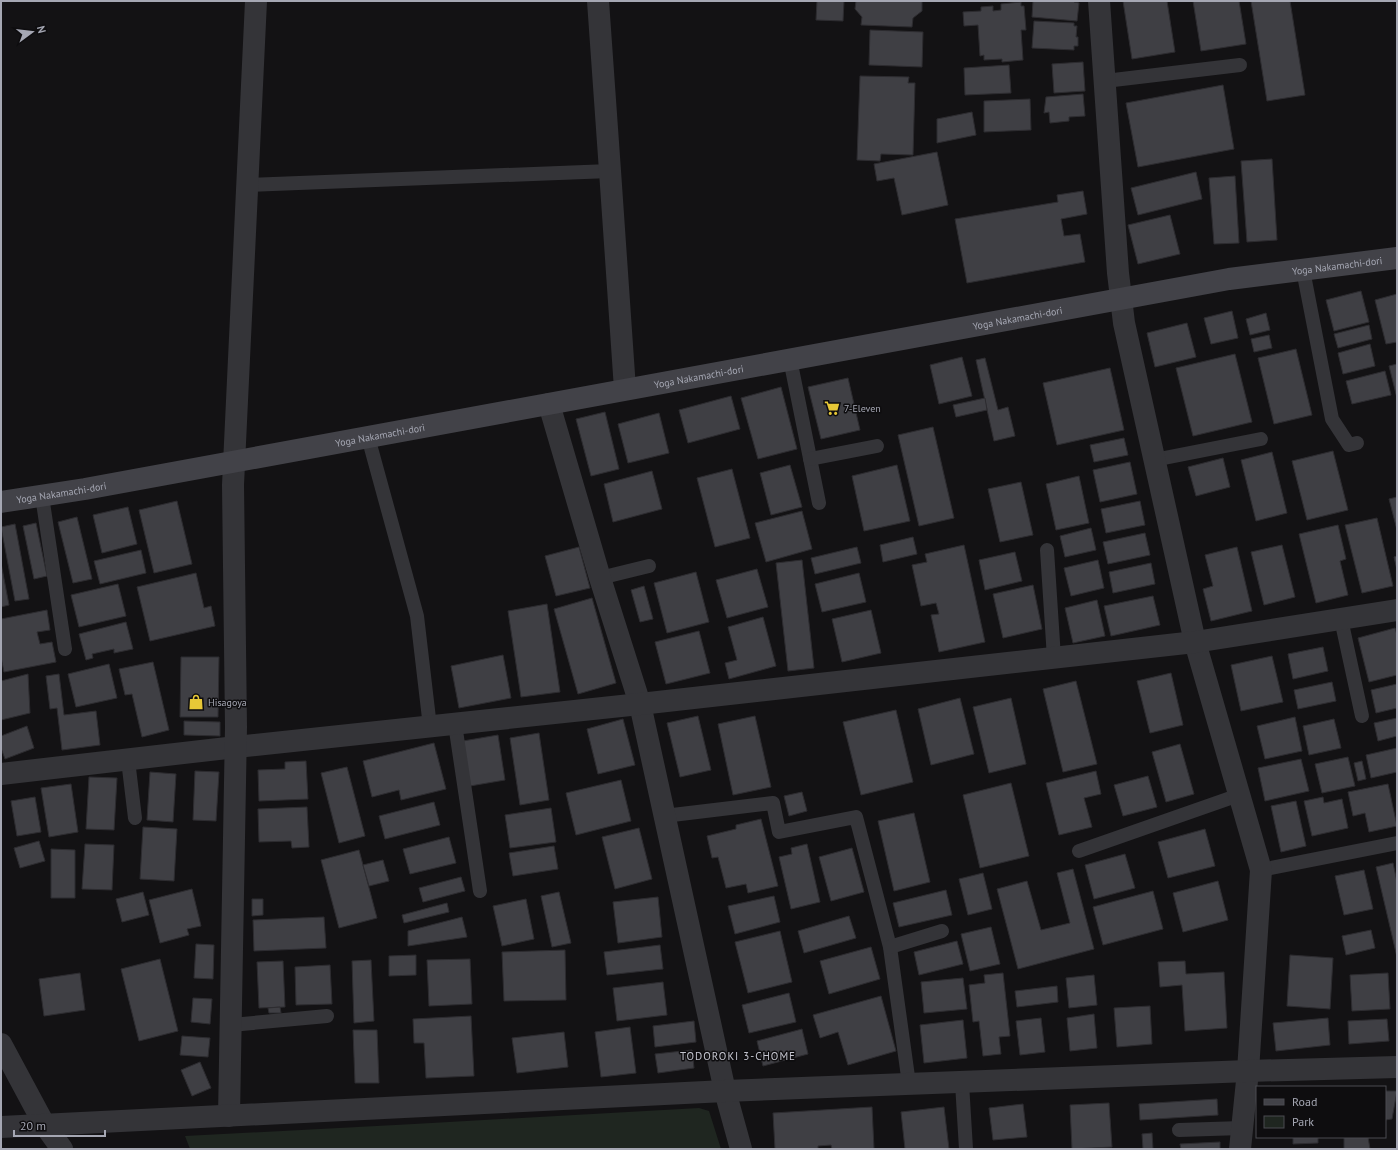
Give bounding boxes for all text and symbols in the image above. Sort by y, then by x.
north arrow [12,12,52,52]
text: N [34,24,49,35]
street label: Yoga Nakamachi-dori [1291,253,1383,278]
street label: Yoga Nakamachi-dori [972,303,1063,332]
street label: Yoga Nakamachi-dori [653,362,745,391]
supermarket icon: 7-Eleven [823,399,841,417]
place label: 7-Eleven [844,402,881,415]
street label: Yoga Nakamachi-dori [334,420,426,449]
street label: Yoga Nakamachi-dori [15,479,107,506]
shop icon: Hisagoya [187,693,205,711]
place label: Hisagoya [208,696,247,709]
district label: TODOROKI 3-CHOME [680,1049,796,1063]
legend [1256,1086,1386,1138]
text: Road [1292,1094,1317,1109]
scale bar [14,1112,105,1138]
text: Park [1292,1114,1314,1129]
text: 20 m [20,1118,46,1133]

